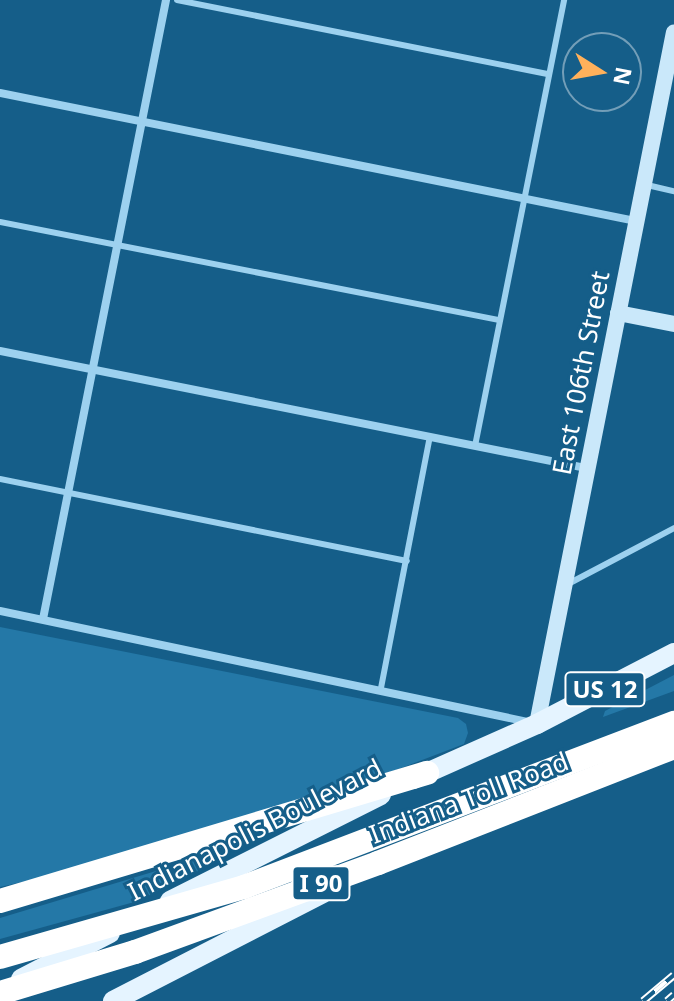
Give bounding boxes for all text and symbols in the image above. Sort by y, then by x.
north arrow [562,32,642,112]
text: N [607,65,640,88]
street label: East 106th Street [546,268,616,478]
road number: US 12 [563,669,647,709]
street label: Indiana Toll Road [365,746,573,850]
street label: Indianapolis Boulevard [123,752,387,908]
road number: I 90 [291,863,351,903]

